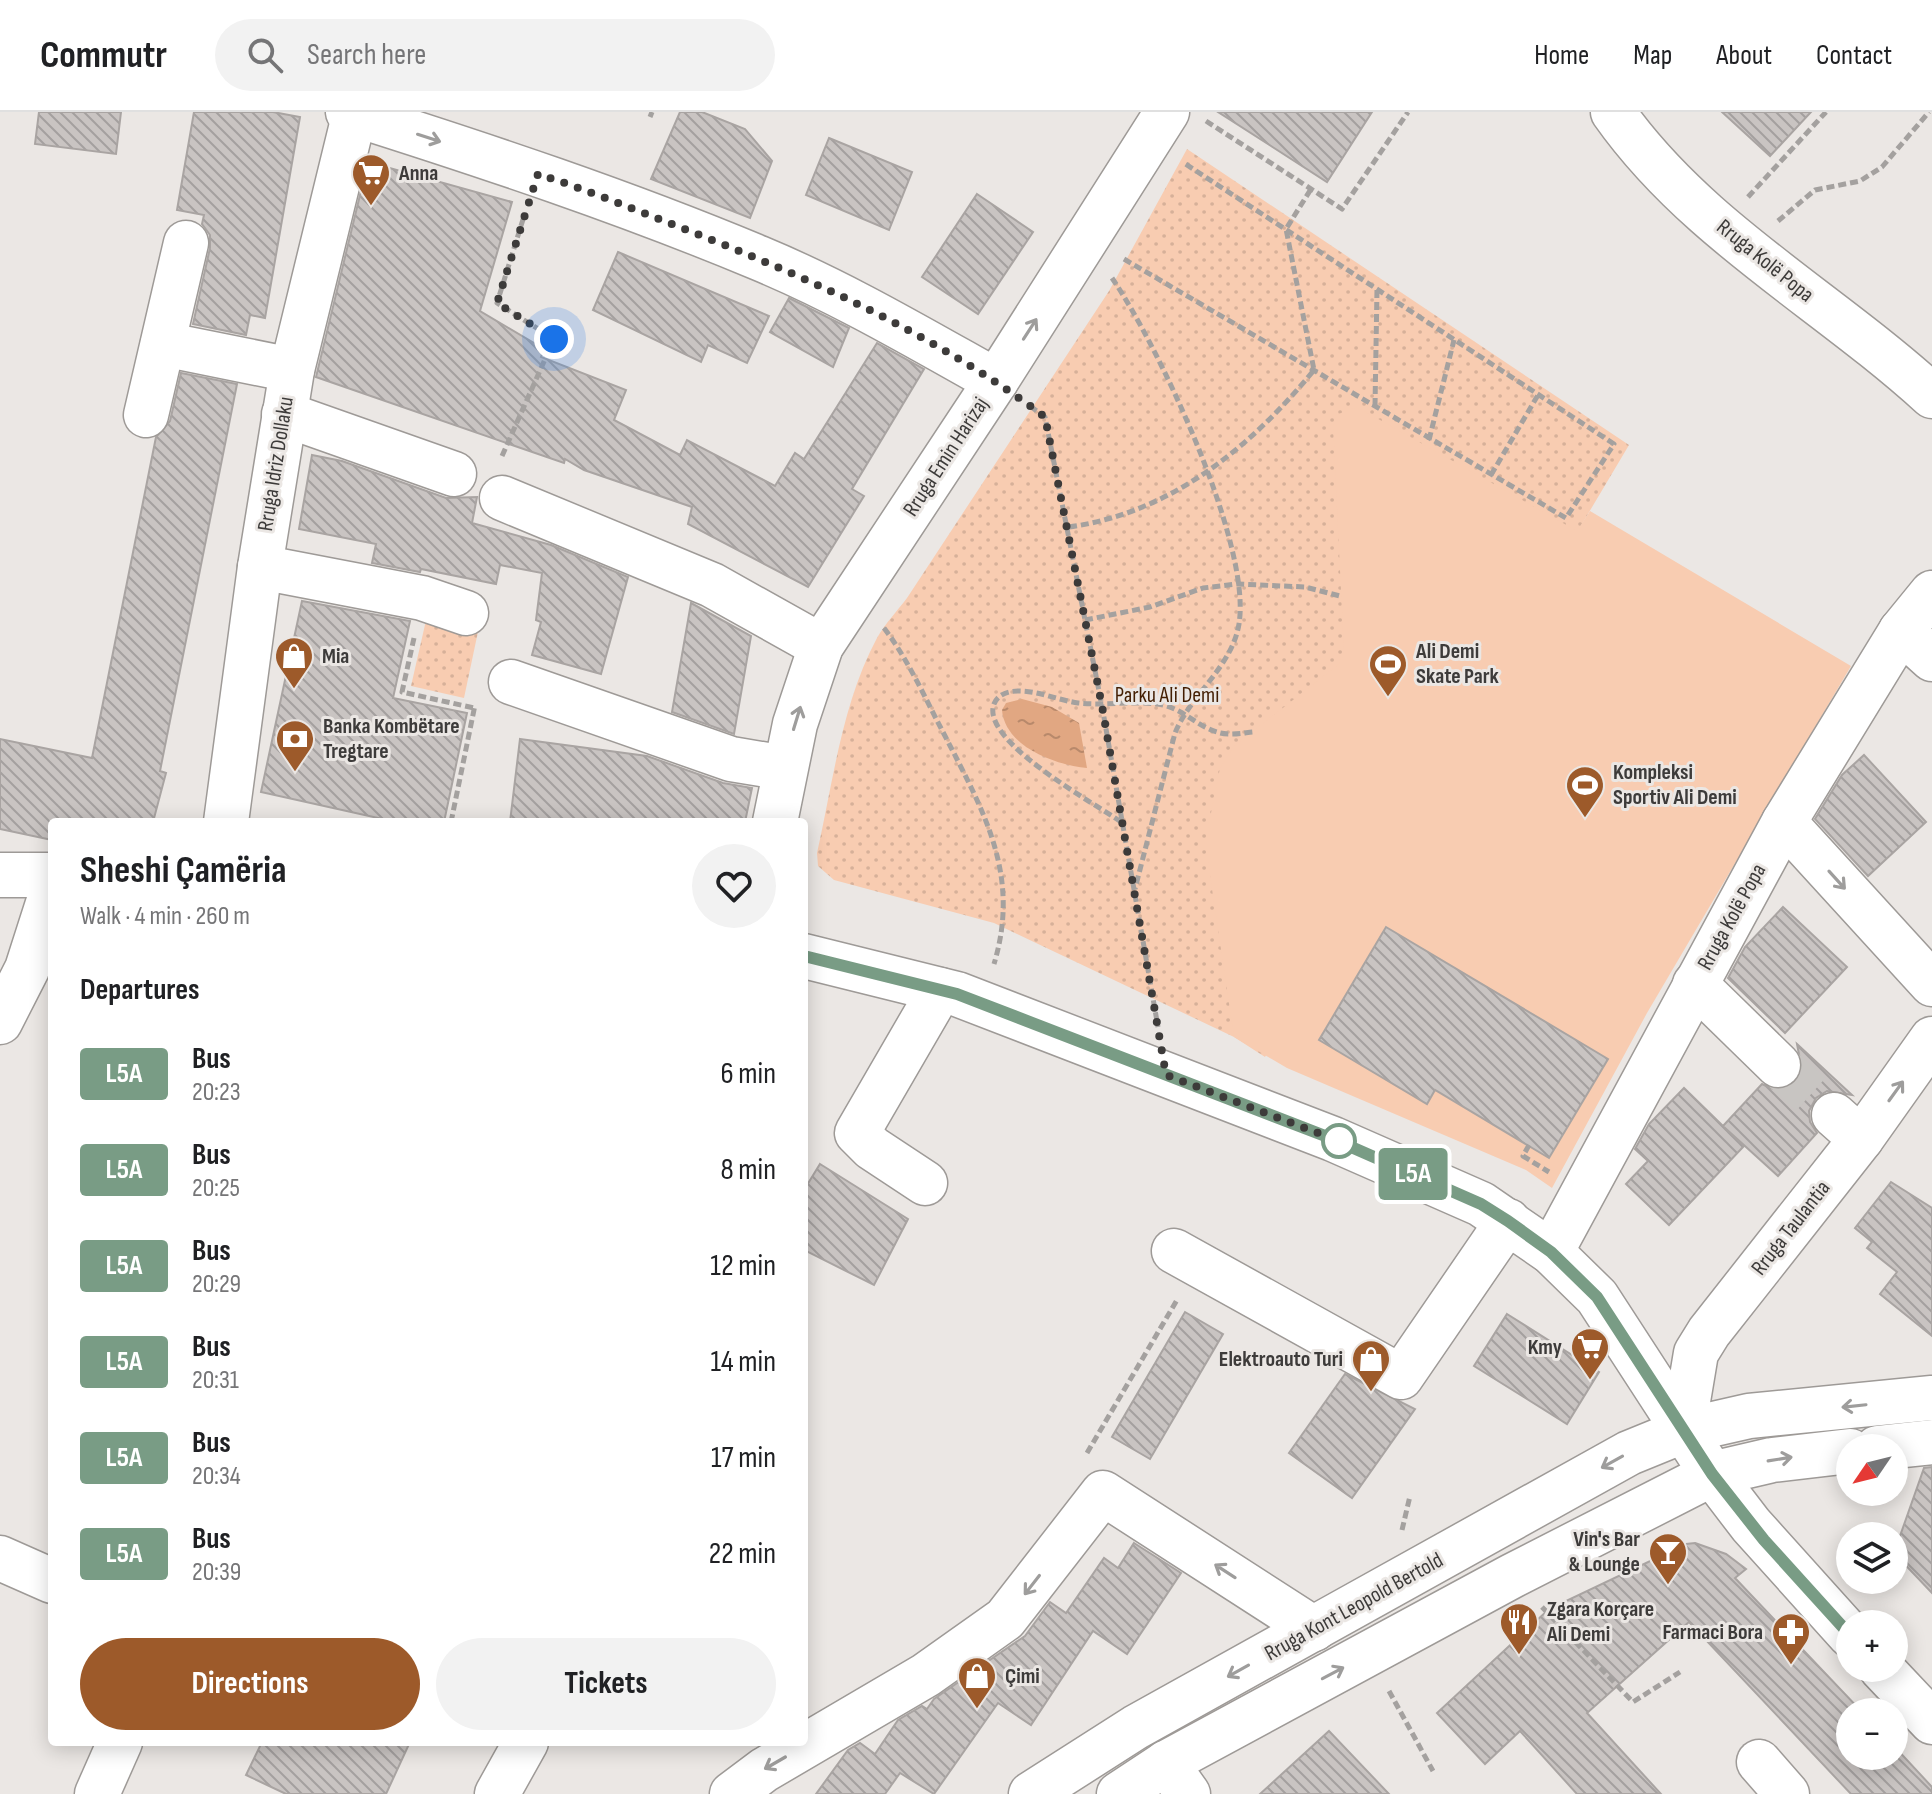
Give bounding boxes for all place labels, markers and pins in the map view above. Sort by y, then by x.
supermarket icon: Anna [350,152,392,207]
place label: Anna [398,160,438,187]
shop icon: Mia [273,635,315,690]
place label: Ali Demi Skate Park [1415,638,1500,690]
place label: Mia [322,643,349,670]
sports icon: Ali Demi Skate Park [1367,643,1409,698]
place label: Banka Kombëtare Tregtare [323,713,460,765]
bank icon: Banka Kombëtare Tregtare [274,718,316,773]
place label: Kompleksi Sportiv Ali Demi [1613,759,1737,811]
sports icon: Kompleksi Sportiv Ali Demi [1564,764,1606,819]
unlabelled marker [1322,1124,1356,1158]
supermarket icon: Kmy [1569,1326,1611,1381]
place label: Kmy [1528,1334,1562,1361]
shop icon: Elektroauto Turi [1350,1338,1392,1393]
place label: Elektroauto Turi [1219,1346,1343,1373]
place label: Vin's Bar & Lounge [1569,1526,1640,1578]
bar icon: Vin's Bar & Lounge [1647,1531,1689,1586]
place label: Zgara Korçare Ali Demi [1546,1596,1654,1648]
restaurant icon: Zgara Korçare Ali Demi [1498,1601,1540,1656]
pharmacy icon: Farmaci Bora [1770,1611,1812,1666]
place label: Farmaci Bora [1662,1619,1763,1646]
shop icon: Çimi [956,1655,998,1710]
place label: Çimi [1005,1663,1040,1690]

